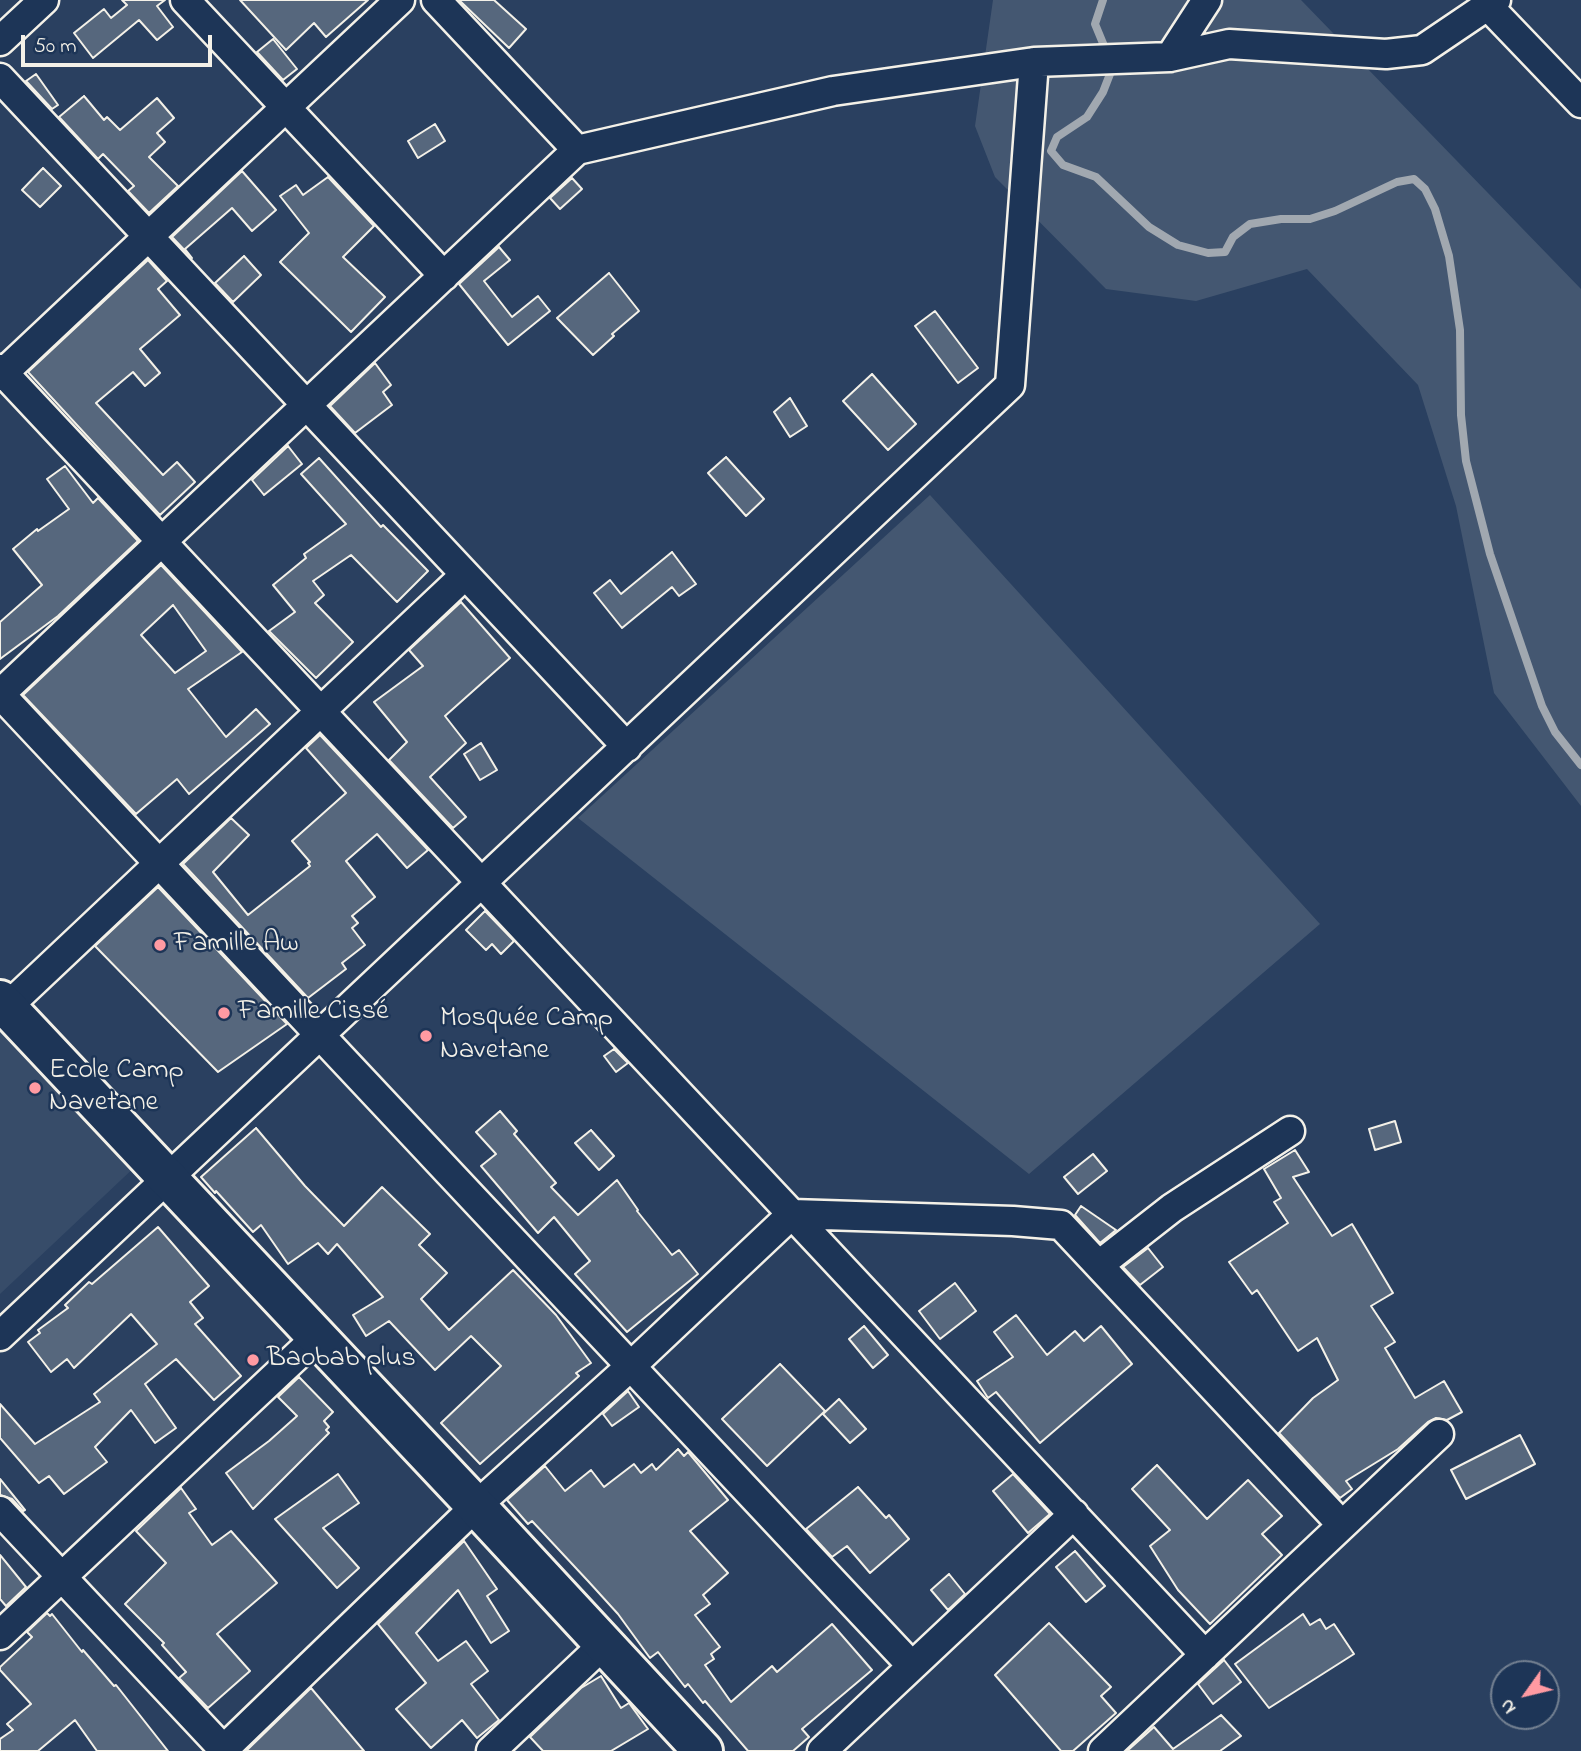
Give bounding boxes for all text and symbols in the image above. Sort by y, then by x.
scale bar [24,21,215,65]
text: 50 m [34,32,77,62]
place label: Famille Aw [174,928,299,962]
marker: Famille Aw [152,937,168,953]
place label: Famille Cissé [238,996,388,1030]
place label: Mosquée Camp Navetane [440,1003,613,1069]
marker: Famille Cissé [216,1005,232,1021]
marker: Mosquée Camp Navetane [418,1028,434,1044]
place label: Ecole Camp Navetane [49,1055,184,1121]
marker: Ecole Camp Navetane [27,1080,43,1096]
place label: Baobab plus [267,1343,416,1377]
marker: Baobab plus [245,1352,261,1368]
north arrow [1490,1660,1560,1730]
text: N [1494,1693,1524,1719]

